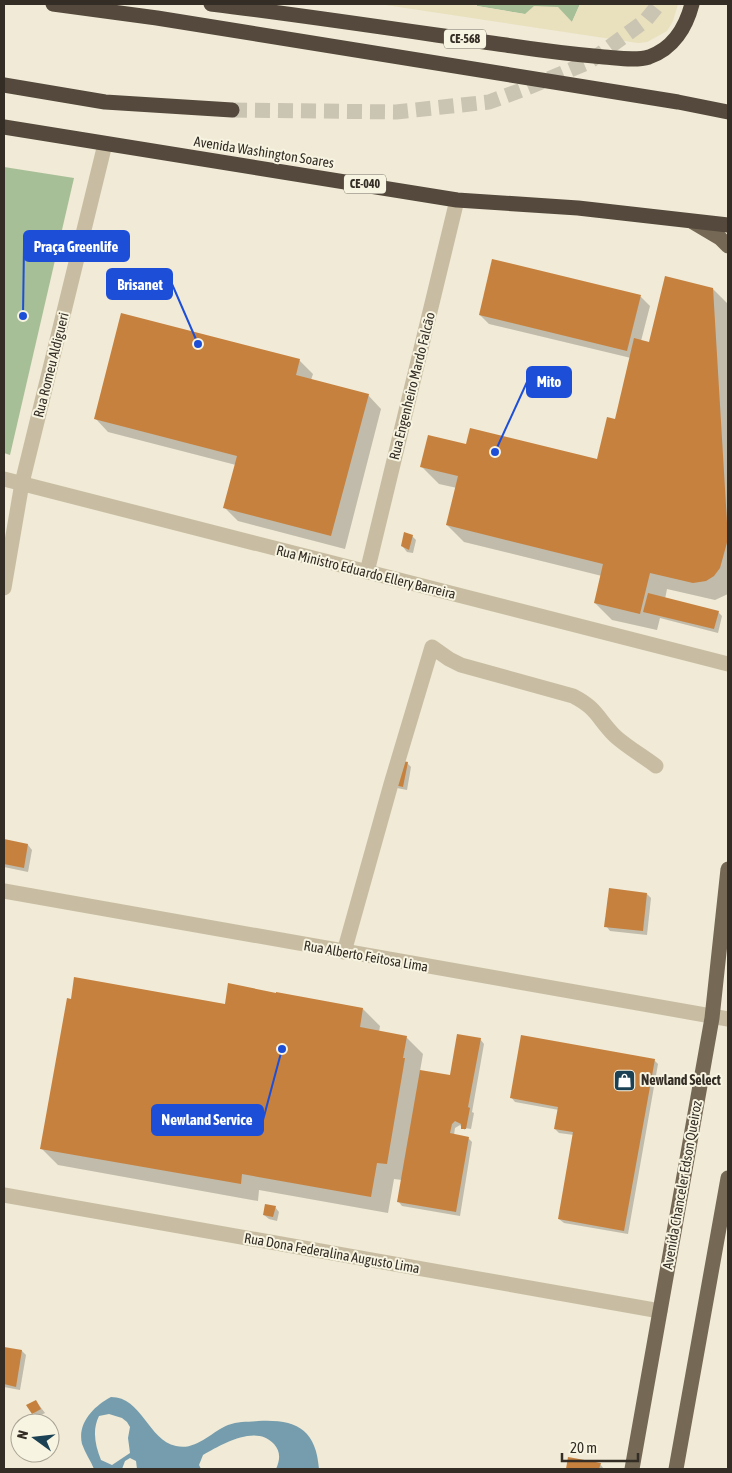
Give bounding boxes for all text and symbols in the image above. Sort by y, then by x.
road number: CE-568 [444,30,486,48]
street label: Avenida Washington Soares [193,133,335,171]
road number: CE-040 [344,174,386,193]
callout: Praça Greenlife [24,231,129,261]
text: Praça Greenlife [34,238,118,255]
callout: Brisanet [107,269,172,299]
text: Brisanet [117,276,164,293]
street label: Rua Engenheiro Mardo Falcão [386,310,438,462]
street label: Rua Romeu Aldigueri [30,311,72,419]
callout: Mito [527,367,571,397]
text: Mito [537,373,561,390]
street label: Rua Ministro Eduardo Ellery Barreira [275,542,457,602]
street label: Rua Alberto Feitosa Lima [302,937,430,975]
shop icon: Newland Select [613,1068,637,1092]
place label: Newland Select [641,1072,721,1088]
street label: Avenida Chanceler Edson Queiroz [659,1100,705,1270]
callout: Newland Service [152,1105,263,1135]
text: Newland Service [161,1111,253,1128]
street label: Rua Dona Federalina Augusto Lima [243,1230,421,1276]
north arrow [10,1413,60,1463]
text: N [14,1429,31,1441]
scale bar [562,1430,638,1462]
text: 20 m [570,1439,597,1456]

